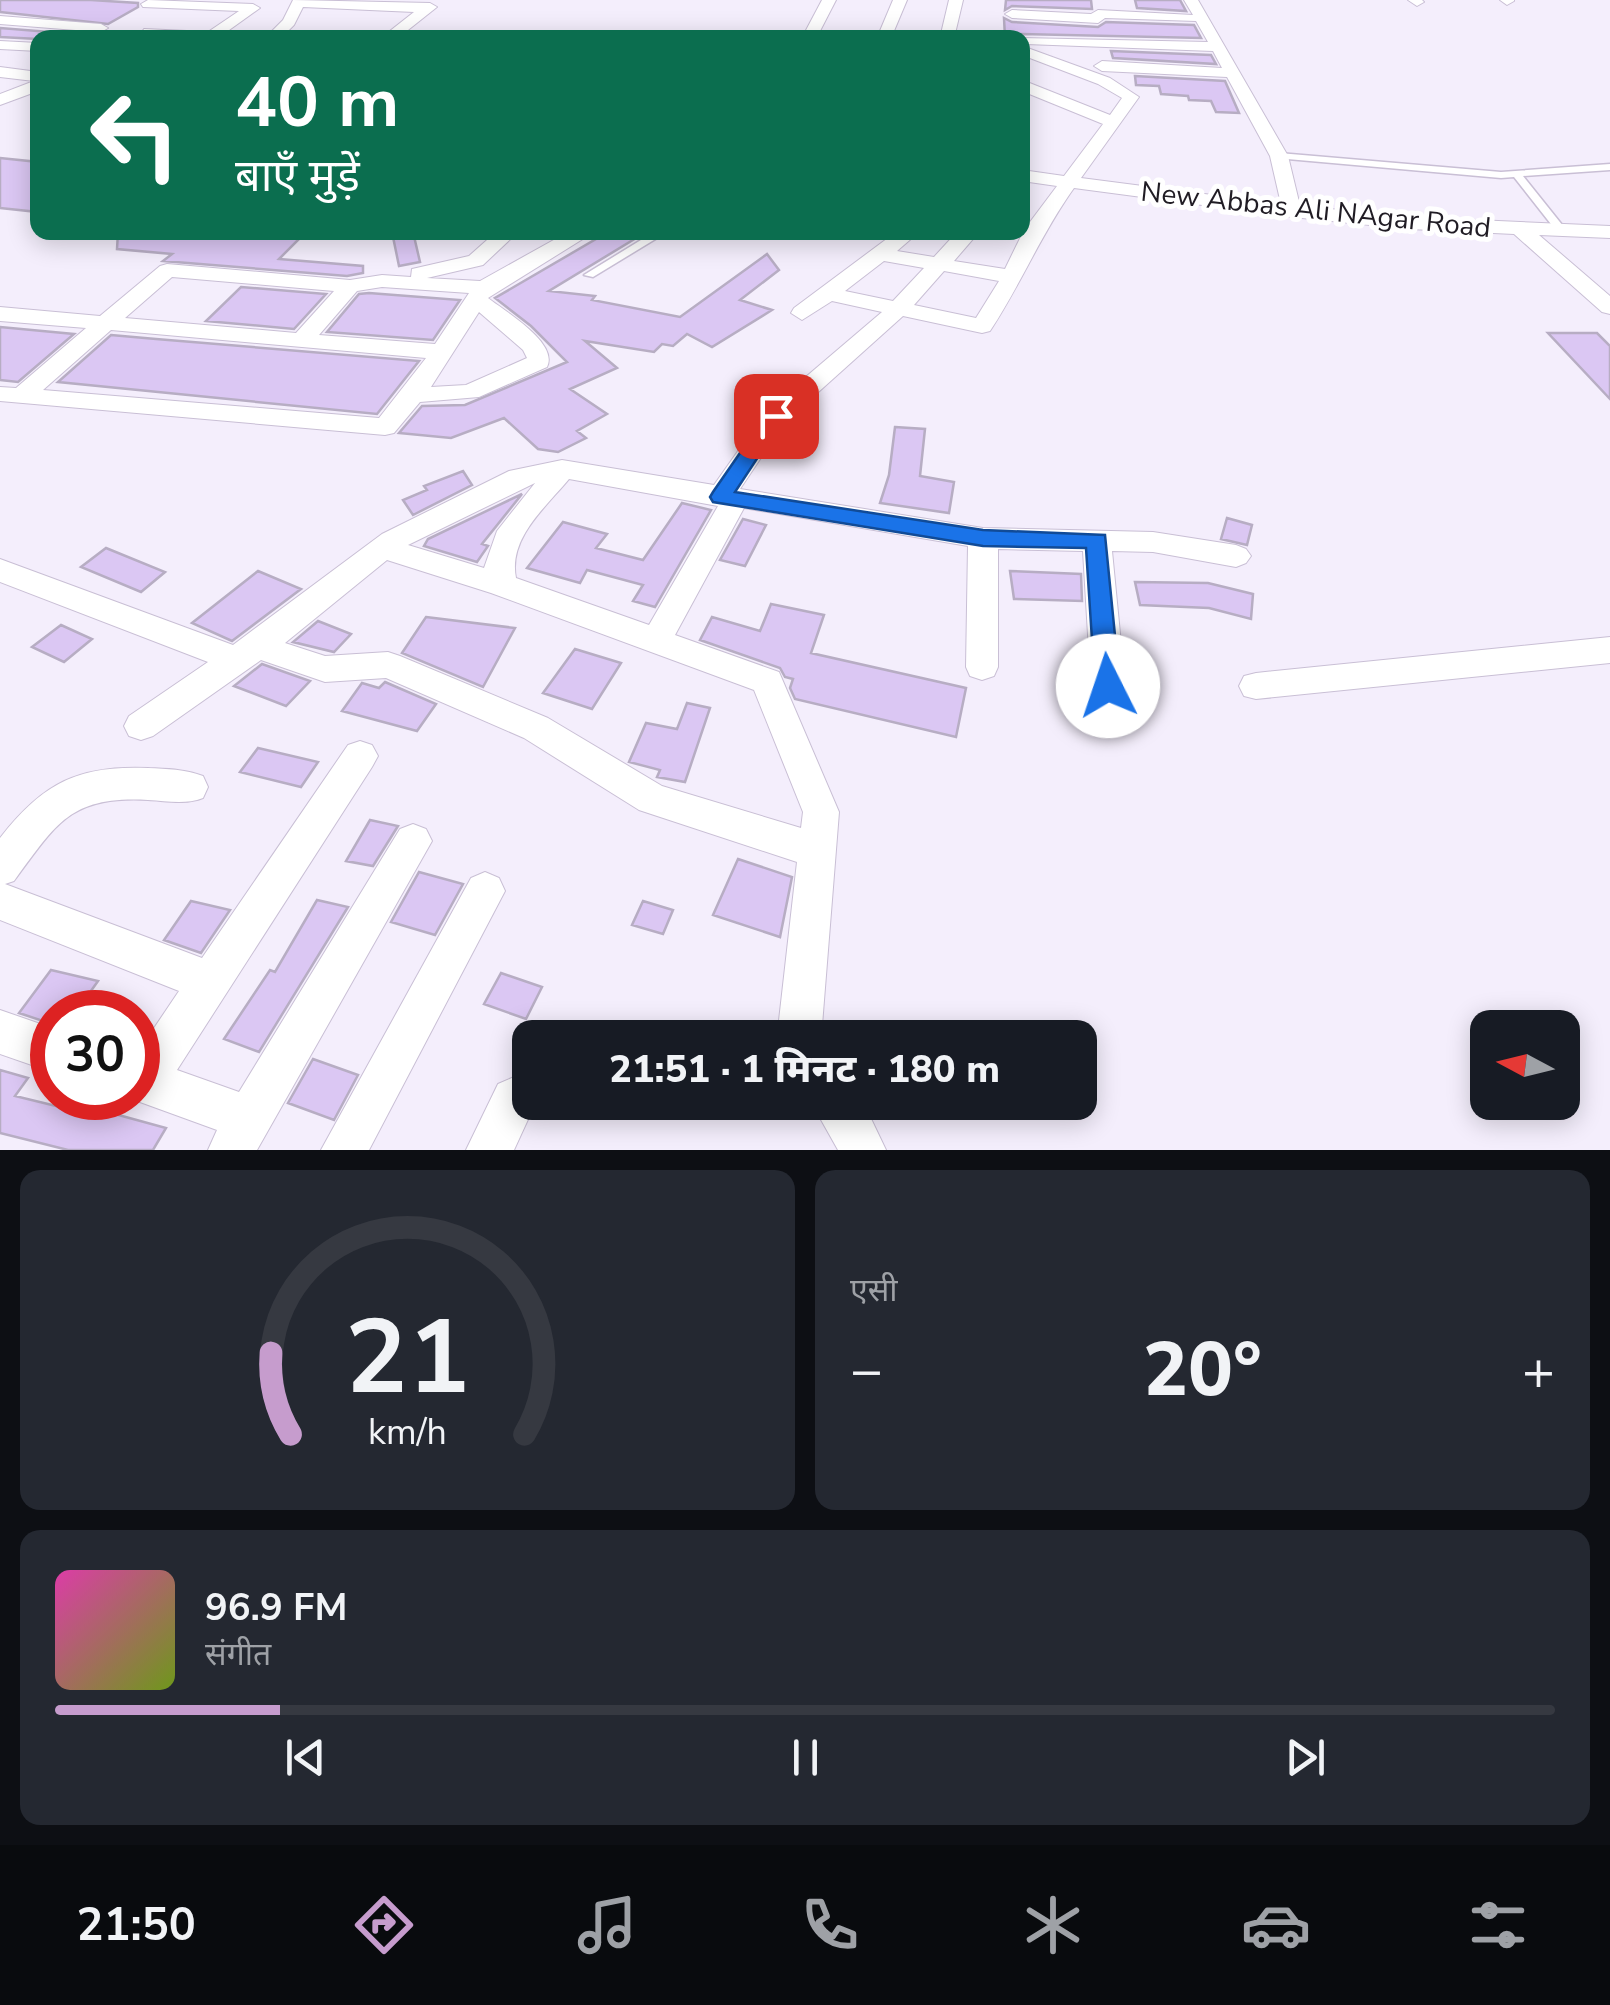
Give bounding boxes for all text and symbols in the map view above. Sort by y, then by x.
text: 40 m [235,55,399,151]
icon: left [70,70,200,200]
text: बाएँ मुड़ें [235,146,360,207]
street label: New Abbas Ali NAgar Road [1139,173,1493,247]
pin [734,374,819,459]
icon: arrive [749,389,804,444]
position arrow [1056,634,1160,738]
speed limit sign: 30 [30,990,160,1120]
north arrow [1470,1010,1580,1120]
map controls [1470,1010,1580,1120]
text: 21:51 · 1 मिनट · 180 m [609,1044,1000,1095]
text: एसी [850,1269,898,1312]
text: 21 [345,1287,470,1429]
text: 20° [1143,1319,1262,1421]
text: − [850,1333,883,1408]
text: + [1522,1333,1555,1408]
text: km/h [368,1408,447,1457]
text: 96.9 FM [205,1582,347,1633]
text: संगीत [205,1633,271,1676]
icon: previous [278,1730,333,1785]
icon: pause [778,1730,833,1785]
icon: next [1278,1730,1333,1785]
icon: directions [349,1890,419,1960]
icon: music [572,1890,642,1960]
icon: phone [795,1890,865,1960]
icon: climate [1018,1890,1088,1960]
icon: car [1241,1890,1311,1960]
icon: filters [1463,1890,1533,1960]
text: 21:50 [76,1895,196,1956]

